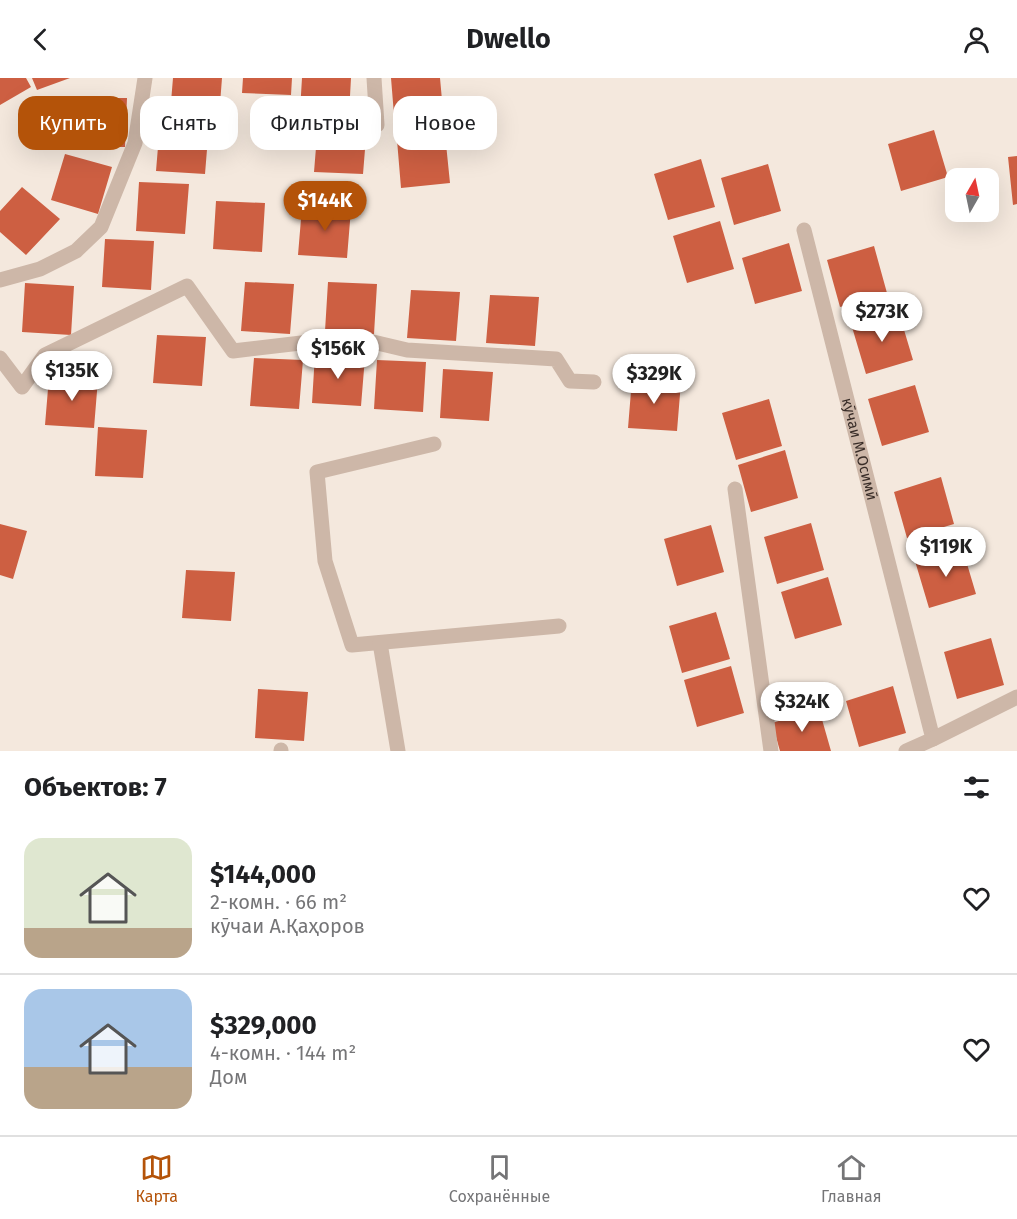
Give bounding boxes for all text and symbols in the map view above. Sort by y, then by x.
icon: back [24,23,57,56]
text: Dwello [466,23,551,55]
icon: person [960,23,993,56]
chip: Купить [18,96,128,150]
chip: Снять [140,96,238,150]
chip: Фильтры [250,96,381,150]
chip: Новое [393,96,497,150]
north arrow [945,168,999,222]
map controls [945,168,999,222]
pin: $144K [283,181,367,232]
text: $144K [298,188,352,212]
pin: $273K [840,292,924,343]
text: $273K [855,299,909,323]
pin: $156K [296,329,380,380]
text: $156K [311,336,365,360]
pin: $135K [30,351,114,402]
pin: $329K [612,354,696,405]
text: $135K [45,358,99,382]
text: $329K [626,361,682,385]
street label: кӯчаи М.Осимӣ [838,396,881,502]
pin: $119K [904,527,988,578]
text: $119K [920,534,972,558]
pin: $324K [760,682,844,733]
text: $324K [775,689,829,713]
icon: filters [960,771,993,804]
text: Объектов: 7 [24,772,167,803]
text: $144,000 [210,859,316,890]
icon: home [72,862,144,934]
icon: heart [960,882,993,915]
text: 2-комн. · 66 m² [210,890,347,914]
text: кӯчаи А.Қаҳоров [210,914,365,938]
text: $329,000 [210,1010,317,1041]
icon: home [72,1013,144,1085]
icon: heart [960,1033,993,1066]
text: 4-комн. · 144 m² [210,1041,356,1065]
text: Дом [210,1065,247,1089]
tab: Карта [135,1151,178,1206]
tab: Сохранённые [449,1151,550,1206]
tab: Главная [821,1151,882,1206]

